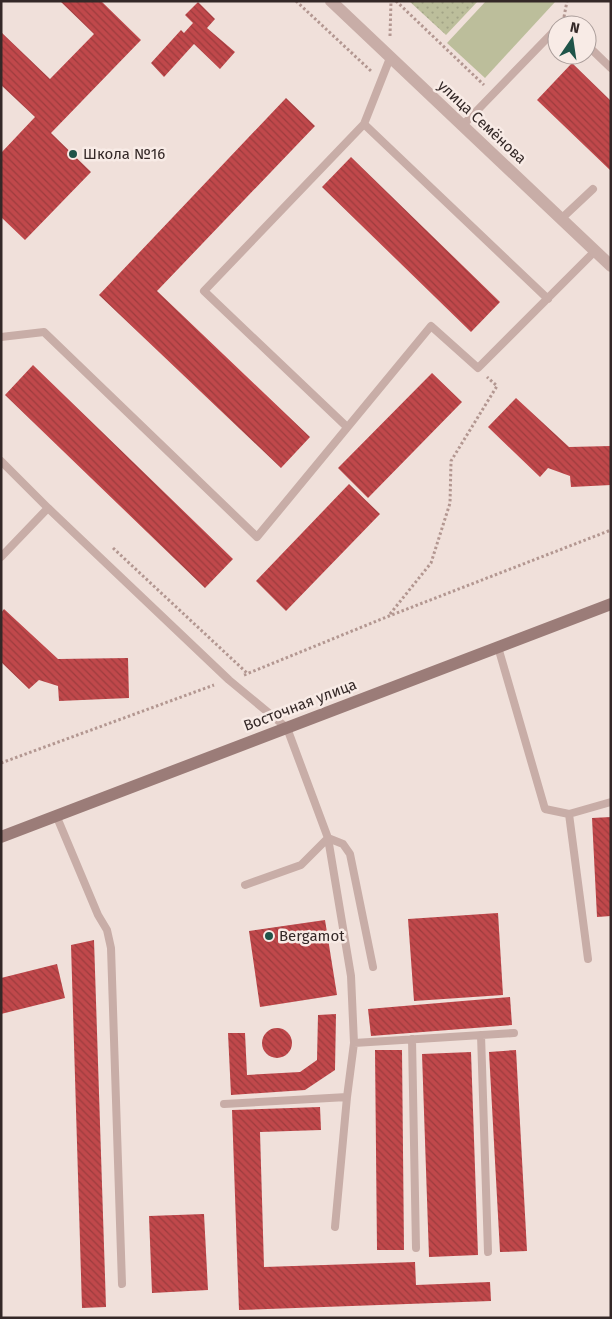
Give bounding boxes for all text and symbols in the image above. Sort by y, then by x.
north arrow [547,15,597,65]
text: N [568,18,581,37]
street label: улица Семёнова [434,76,530,168]
place label: Школа №16 [83,145,165,163]
marker: Школа №16 [67,148,79,160]
street label: Восточная улица [241,675,359,735]
place label: Bergamot [279,927,345,945]
marker: Bergamot [263,930,275,942]

